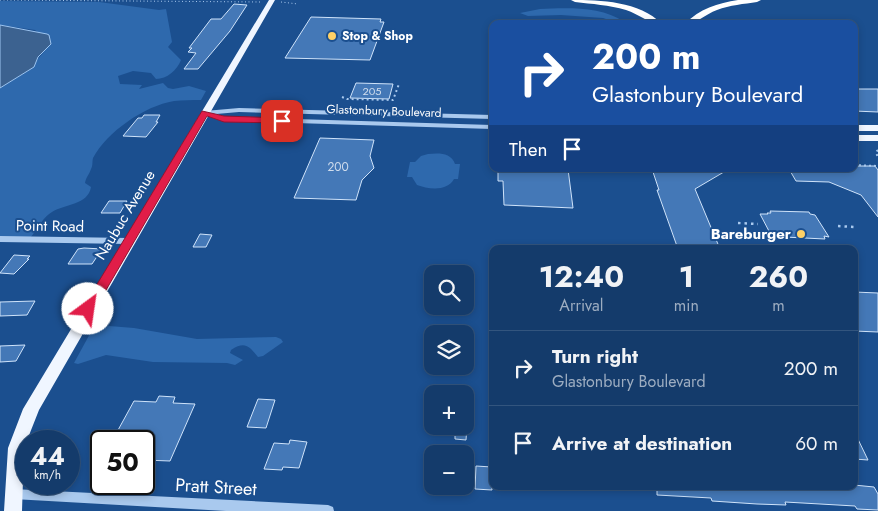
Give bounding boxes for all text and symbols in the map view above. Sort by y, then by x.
place label: Stop & Shop [342,27,413,45]
marker: Stop & Shop [326,30,338,42]
text: 200 m [592,32,701,82]
icon: right [509,40,574,105]
text: Glastonbury Boulevard [592,78,803,110]
house number: 205 [362,83,382,99]
pin [261,100,303,142]
street label: Glastonbury Boulevard [326,100,442,122]
icon: arrive [268,107,296,135]
icon: arrive [558,135,586,163]
text: Then [509,136,548,163]
house number: 200 [327,158,349,176]
street label: Naubuc Avenue [89,166,161,264]
street label: Point Road [16,214,84,238]
place label: Bareburger [711,223,792,245]
marker: Bareburger [795,228,807,240]
text: 12:40 [539,255,624,298]
text: 1 [679,255,694,298]
text: 260 [749,255,808,298]
map controls [424,265,474,495]
button: search [424,265,474,315]
position arrow [61,282,113,334]
text: Arrival [559,294,603,317]
text: min [674,294,699,317]
text: m [772,294,785,317]
button: layers [424,325,474,375]
text: Turn right [552,343,638,370]
icon: right [509,354,537,382]
text: 200 m [784,355,838,382]
text: Glastonbury Boulevard [552,370,706,393]
button: + [424,385,474,435]
icon: arrive [509,429,537,457]
speed limit sign: 50 [90,430,155,495]
text: Arrive at destination [552,430,732,457]
text: 60 m [795,430,838,457]
text: 44 [30,438,65,474]
button: − [424,445,474,495]
text: km/h [34,466,61,484]
street label: Pratt Street [175,472,258,502]

